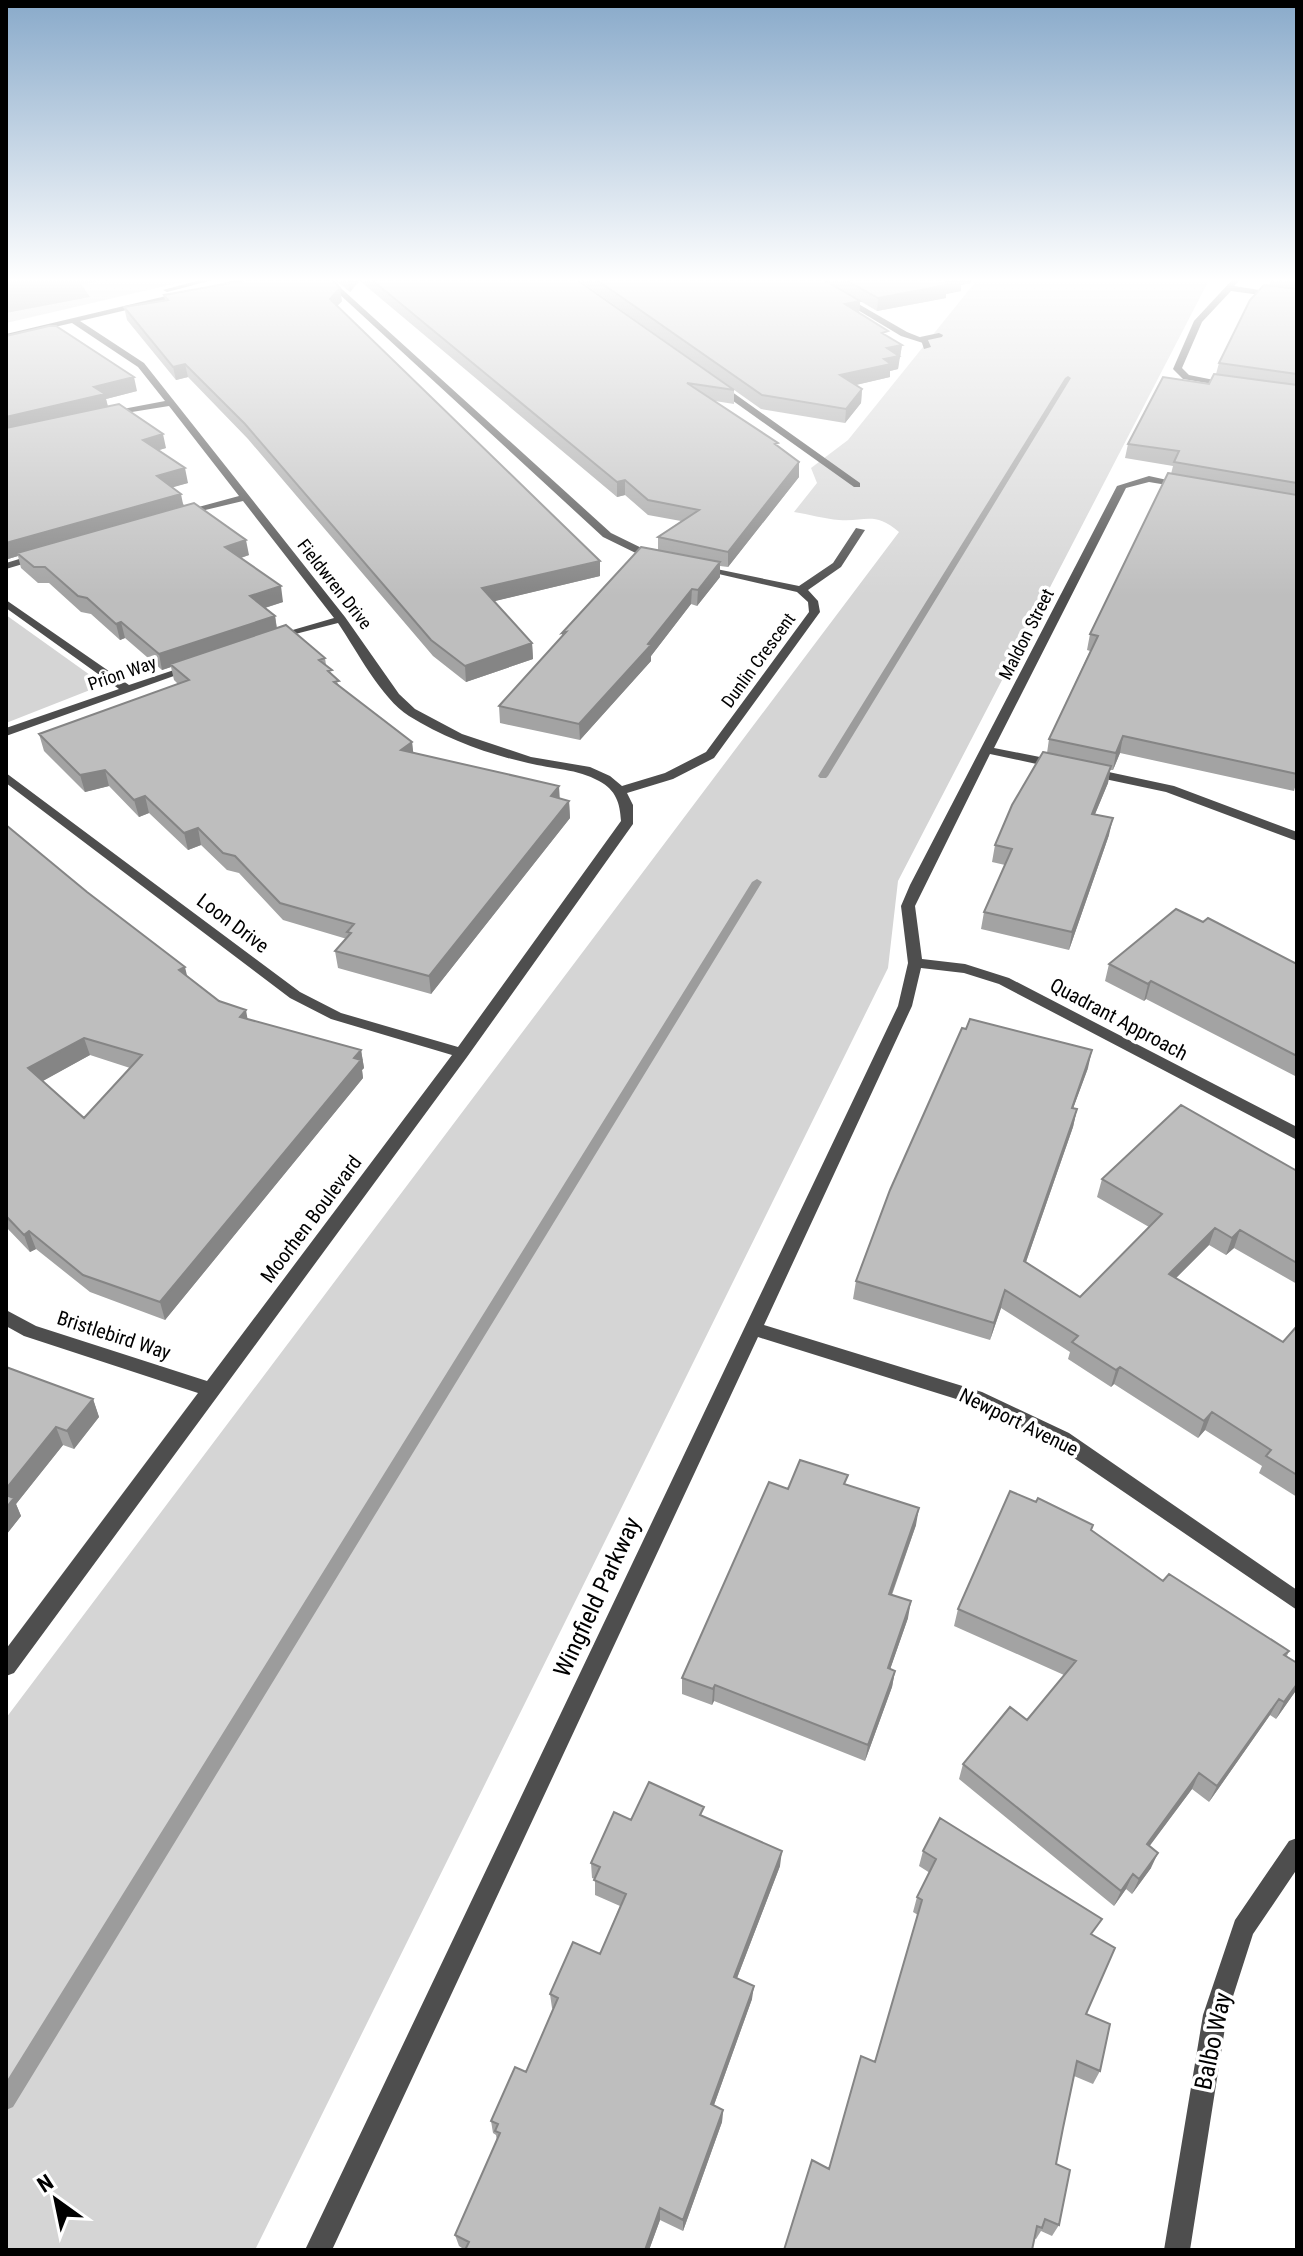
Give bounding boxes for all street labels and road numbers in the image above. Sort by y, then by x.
street label: Fieldwren Drive [293,535,377,633]
street label: Maldon Street [994,585,1058,683]
street label: Dunlin Crescent [717,609,799,711]
street label: Prion Way [85,651,159,694]
street label: Loon Drive [192,888,274,958]
street label: Quadrant Approach [1046,973,1192,1065]
street label: Moorhen Boulevard [255,1151,367,1287]
street label: Bristlebird Way [54,1305,174,1365]
street label: Newport Avenue [956,1383,1082,1461]
street label: Wingfield Parkway [548,1513,646,1681]
street label: Balbo Way [1189,1990,1237,2092]

